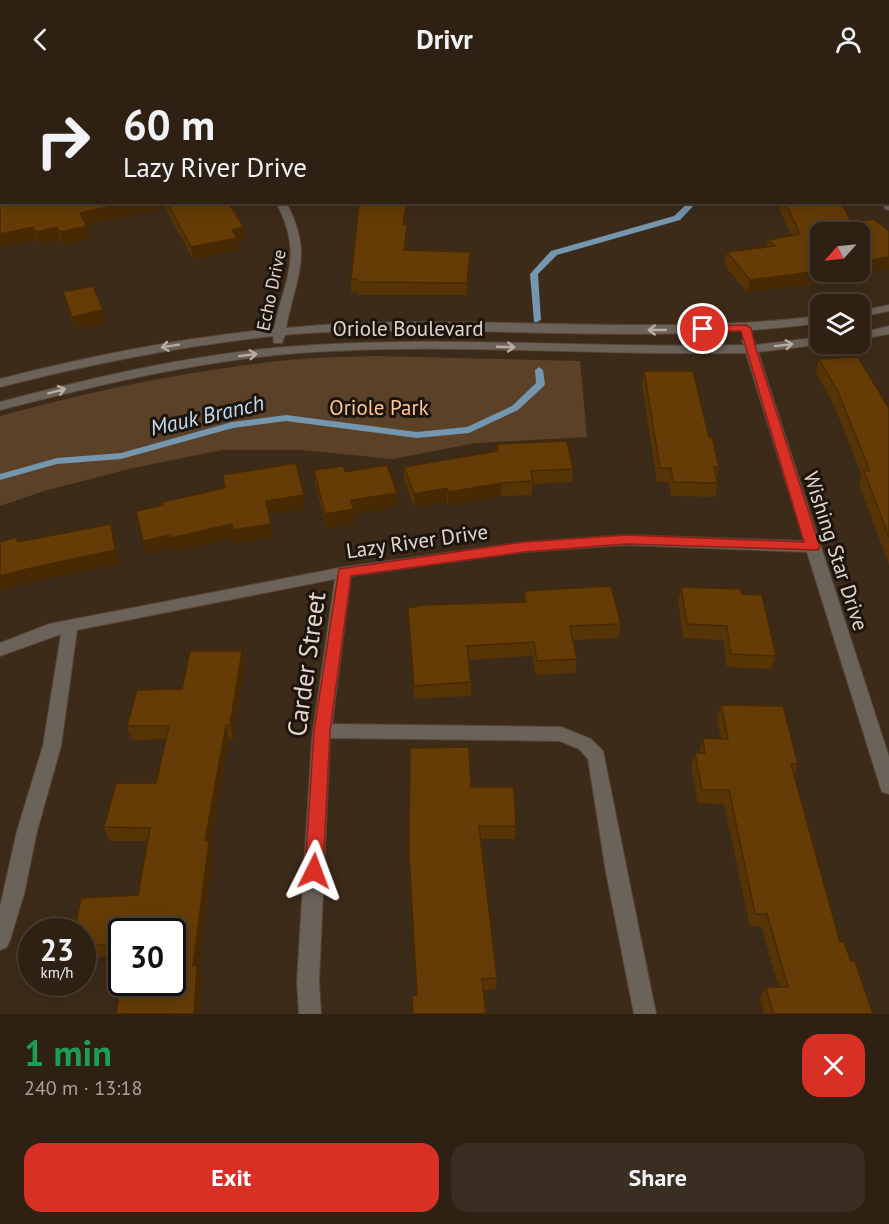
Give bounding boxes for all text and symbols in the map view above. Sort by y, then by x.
text: Drivr [416,22,473,56]
icon: back [24,23,57,56]
icon: person [832,23,865,56]
text: 60 m [123,97,215,152]
icon: right [24,102,102,180]
text: Lazy River Drive [123,150,307,184]
north arrow [810,222,870,282]
map controls [810,222,870,354]
street label: Echo Drive [251,247,291,333]
button: layers [810,294,870,354]
pin [677,303,728,354]
icon: arrive [686,312,719,345]
street label: Oriole Boulevard [333,315,483,342]
one-way arrow [648,324,668,336]
one-way arrow [774,340,794,351]
one-way arrow [160,341,180,352]
one-way arrow [495,342,515,353]
one-way arrow [238,349,258,360]
one-way arrow [47,384,66,396]
water label: Mauk Branch [147,388,267,442]
park label: Oriole Park [329,394,429,421]
street label: Wishing Star Drive [798,468,874,634]
street label: Lazy River Drive [344,518,490,564]
street label: Carder Street [280,589,332,738]
position arrow [282,839,346,903]
speed limit sign: 30 [108,918,186,996]
text: 23 [40,930,74,969]
text: km/h [41,963,73,982]
text: 1 min [24,1029,112,1076]
button: close [802,1034,865,1097]
text: 240 m · 13:18 [24,1075,142,1101]
button: Exit [24,1143,439,1212]
button: Share [451,1143,865,1212]

